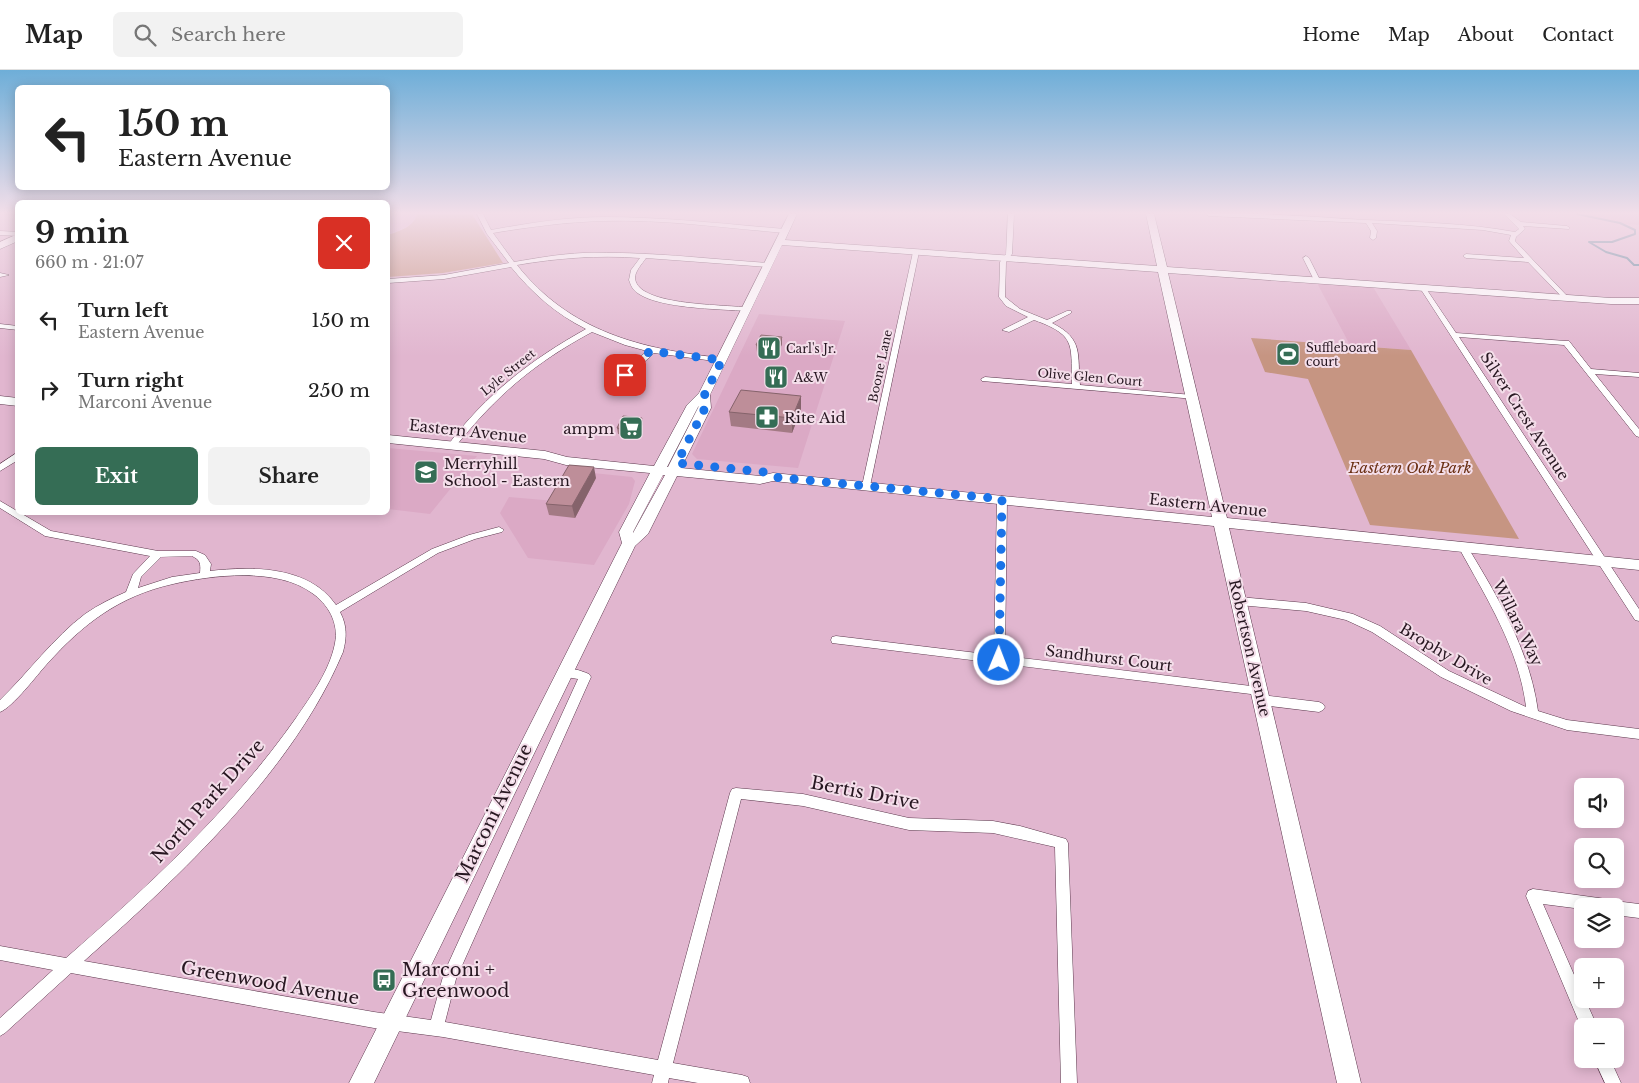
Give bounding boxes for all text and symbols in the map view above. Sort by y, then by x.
search box [113,12,463,57]
text: Map [25,20,83,49]
icon: search [131,21,159,49]
text: Search here [171,23,286,46]
text: Home [1302,24,1360,46]
text: Map [1388,24,1430,46]
text: About [1458,24,1514,46]
text: Contact [1542,24,1614,46]
text: 150 m [118,102,229,145]
icon: left [35,105,100,170]
text: Eastern Avenue [118,145,292,172]
text: 9 min [35,214,129,251]
button: close [318,217,370,269]
text: 660 m · 21:07 [35,252,144,272]
text: Turn left [78,299,169,322]
icon: left [35,306,63,334]
text: 150 m [311,309,370,332]
text: Eastern Avenue [78,322,205,342]
street label: Boone Lane [865,328,895,404]
restaurant icon: Carl's Jr. [756,335,782,361]
place label: Suffleboard court [1306,340,1377,369]
place label: Carl's Jr. [786,341,836,356]
sports icon: Suffleboard court [1275,341,1301,367]
street label: Lyle Street [478,345,539,399]
street label: Silver Crest Avenue [1476,348,1574,484]
pin [604,354,646,396]
icon: arrive [611,361,639,389]
restaurant icon: A&W [763,364,789,390]
street label: Olive Glen Court [1037,365,1144,389]
text: Turn right [78,369,184,392]
place label: A&W [793,370,828,385]
icon: right [35,376,63,404]
text: 250 m [308,379,370,402]
text: Marconi Avenue [78,392,212,412]
pharmacy icon: Rite Aid [754,404,780,430]
place label: Rite Aid [784,408,846,427]
street label: Eastern Avenue [408,415,528,447]
supermarket icon: ampm [618,415,644,441]
place label: ampm [563,419,614,438]
button: Exit [35,447,198,505]
button: Share [208,447,370,505]
place label: Merryhill School - Eastern [444,454,570,490]
park label: Eastern Oak Park [1347,458,1472,477]
school or university icon: Merryhill School - Eastern [413,459,439,485]
street label: Eastern Avenue [1148,489,1268,521]
street label: Willara Way [1489,576,1547,670]
street label: Robertson Avenue [1225,577,1275,719]
street label: Brophy Drive [1396,619,1496,689]
position arrow [972,633,1024,685]
street label: Sandhurst Court [1045,641,1174,675]
street label: North Park Drive [147,735,269,867]
street label: Marconi Avenue [451,740,537,886]
street label: Bertis Drive [809,772,921,814]
map controls [1574,778,1624,1068]
button: sound [1574,778,1624,828]
button: search [1574,838,1624,888]
button: layers [1574,898,1624,948]
street label: Greenwood Avenue [179,957,361,1009]
button: + [1574,958,1624,1008]
place label: Marconi + Greenwood [402,959,509,1002]
bus stop icon: Marconi + Greenwood [371,967,397,993]
button: − [1574,1018,1624,1068]

